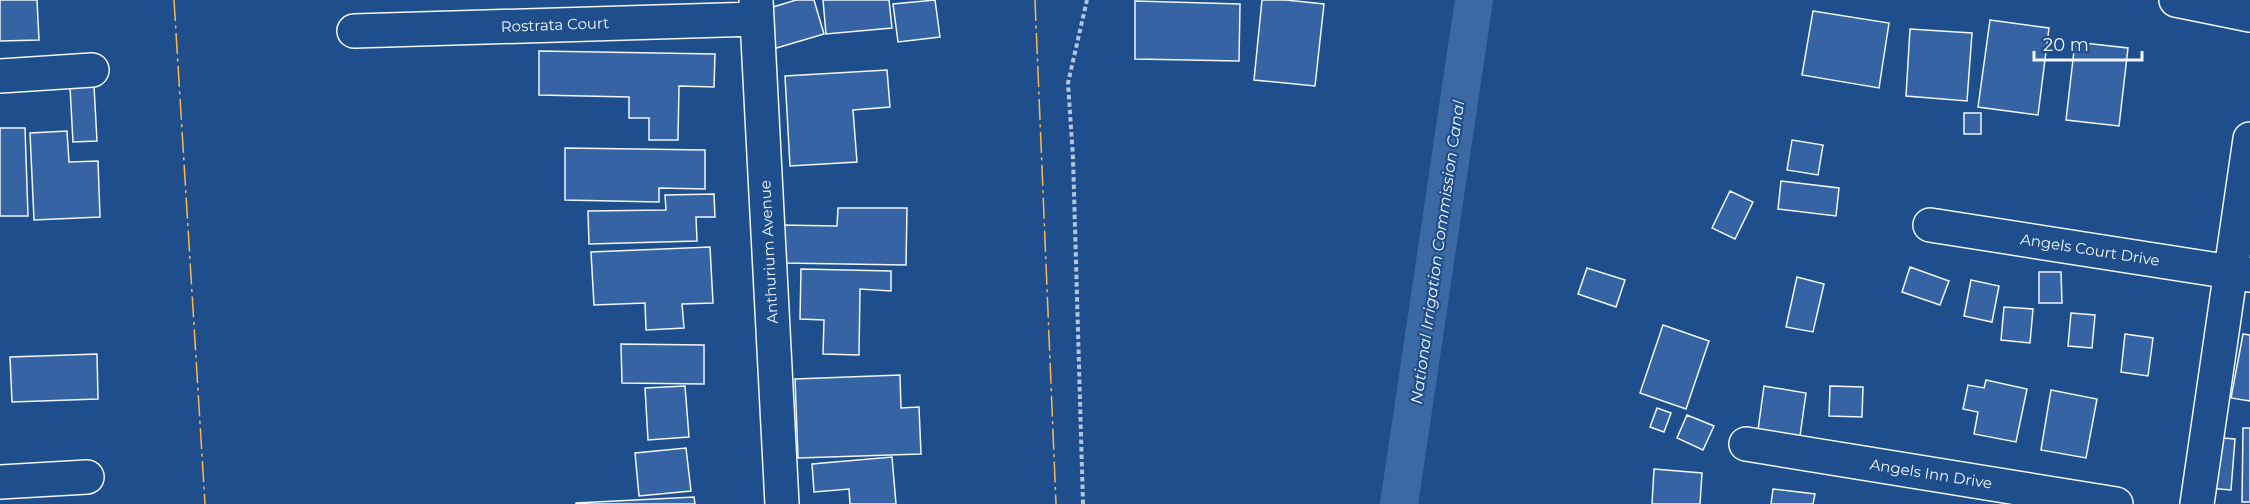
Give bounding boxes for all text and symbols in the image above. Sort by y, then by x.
street label: Rostrata Court [500,13,610,36]
scale bar [2034,24,2142,62]
text: 20 m [2043,34,2089,56]
water label: National Irrigation Commission Canal [1407,98,1468,405]
street label: Anthurium Avenue [755,180,782,324]
street label: Angels Court Drive [2019,229,2161,270]
street label: Angels Inn Drive [1869,454,1994,493]

